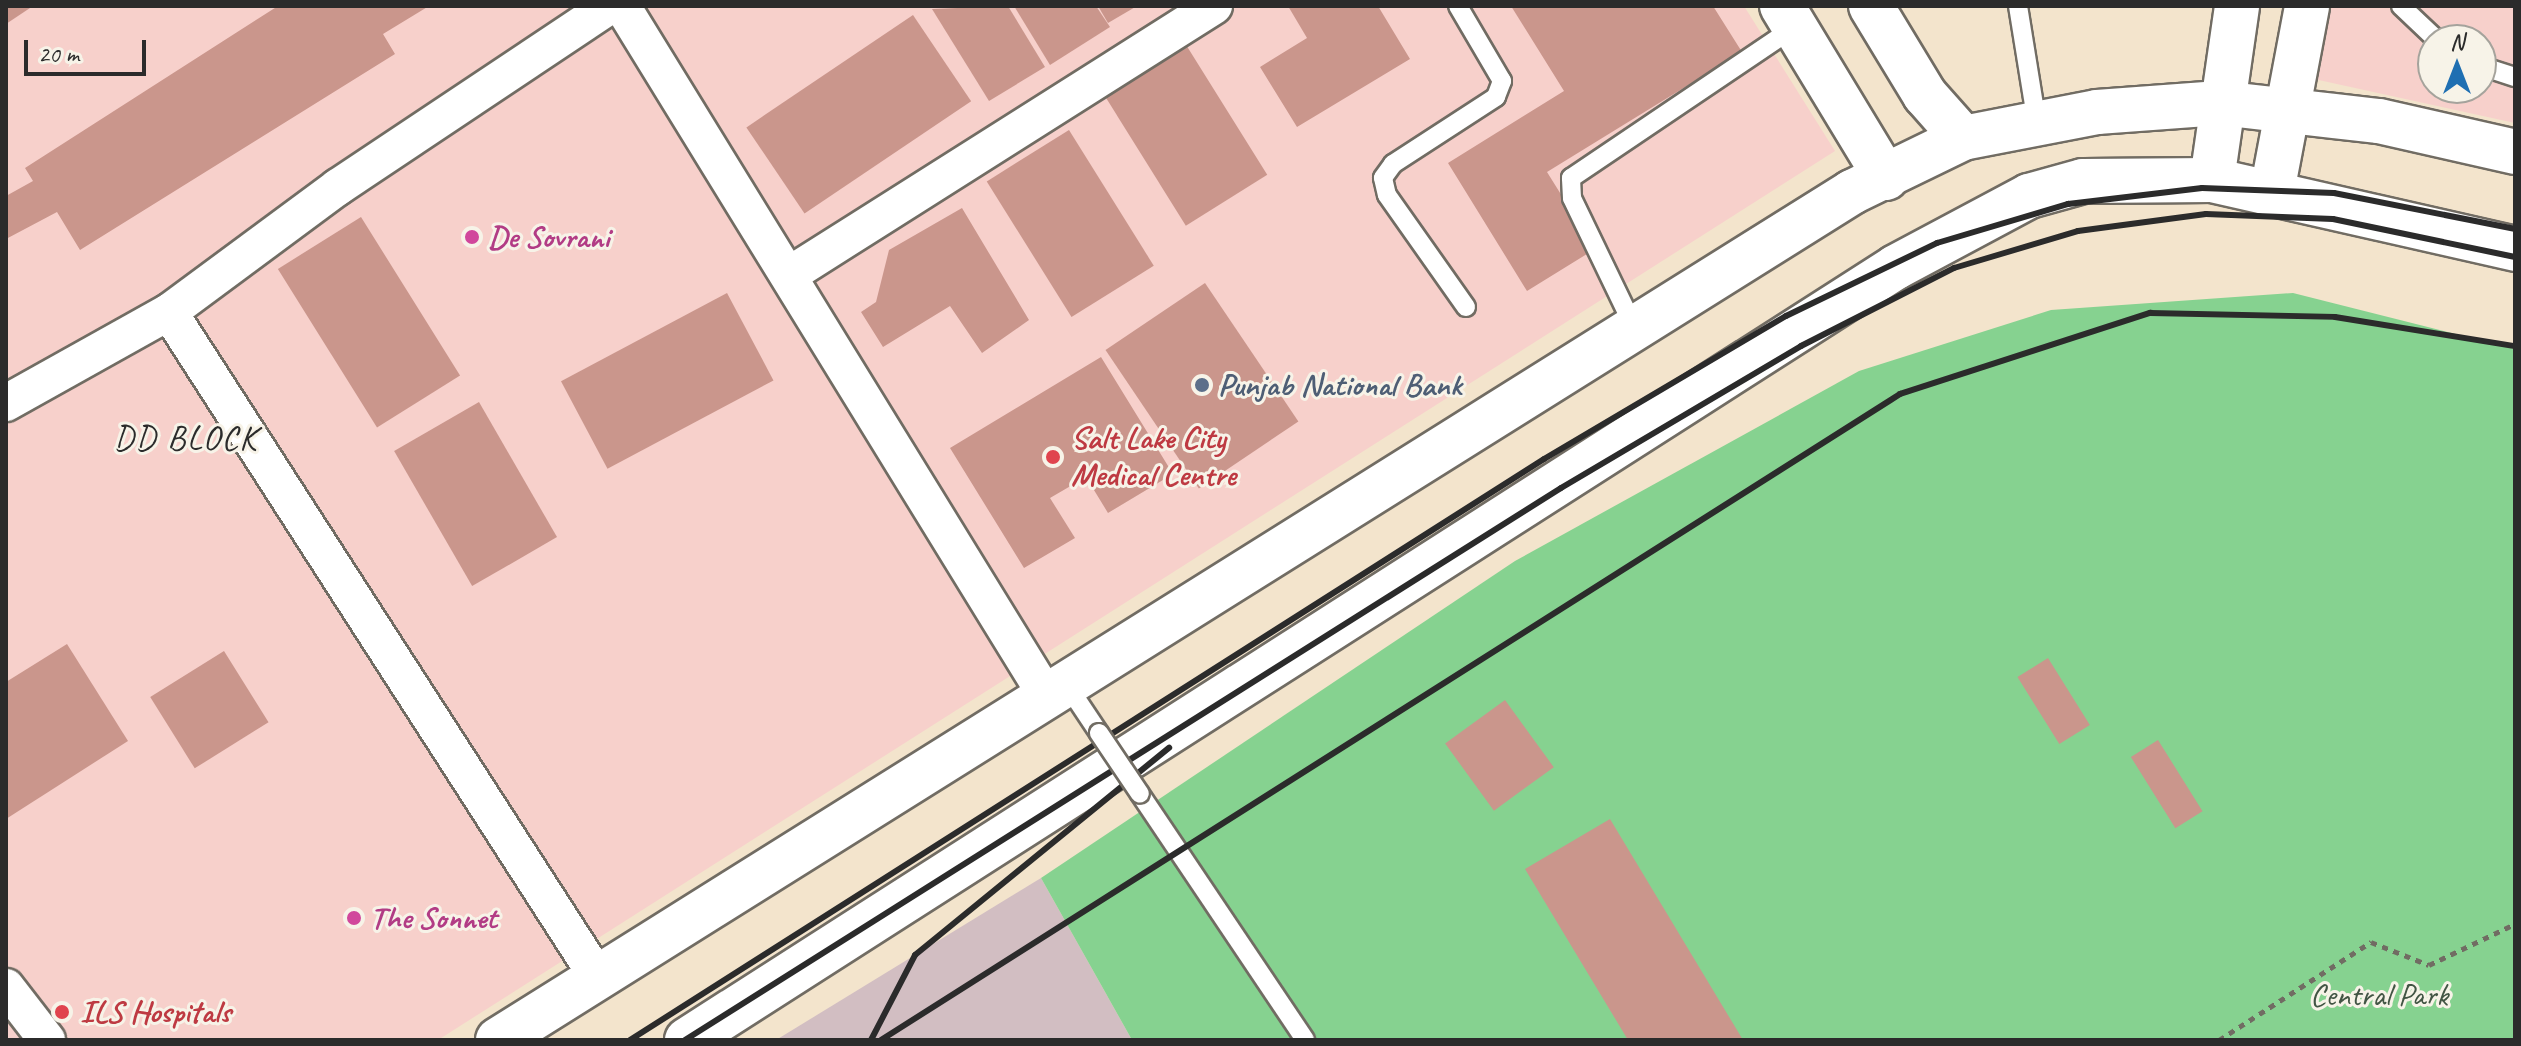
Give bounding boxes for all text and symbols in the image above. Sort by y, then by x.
scale bar [28,24,150,74]
north arrow [2417,24,2497,104]
text: N [2450,28,2464,56]
text: 20 m [38,39,79,69]
place label: De Sovrani [488,218,609,256]
marker: De Sovrani [463,228,481,246]
place label: Punjab National Bank [1218,366,1463,404]
marker: Punjab National Bank [1193,376,1211,394]
district label: DD BLOCK [113,418,259,458]
place label: Salt Lake City Medical Centre [1071,420,1236,495]
marker: Salt Lake City Medical Centre [1042,446,1064,468]
place label: The Sonnet [370,899,497,937]
marker: The Sonnet [345,909,363,927]
park label: Central Park [2310,976,2448,1014]
place label: ILS Hospitals [80,993,231,1031]
marker: ILS Hospitals [51,1001,73,1023]

